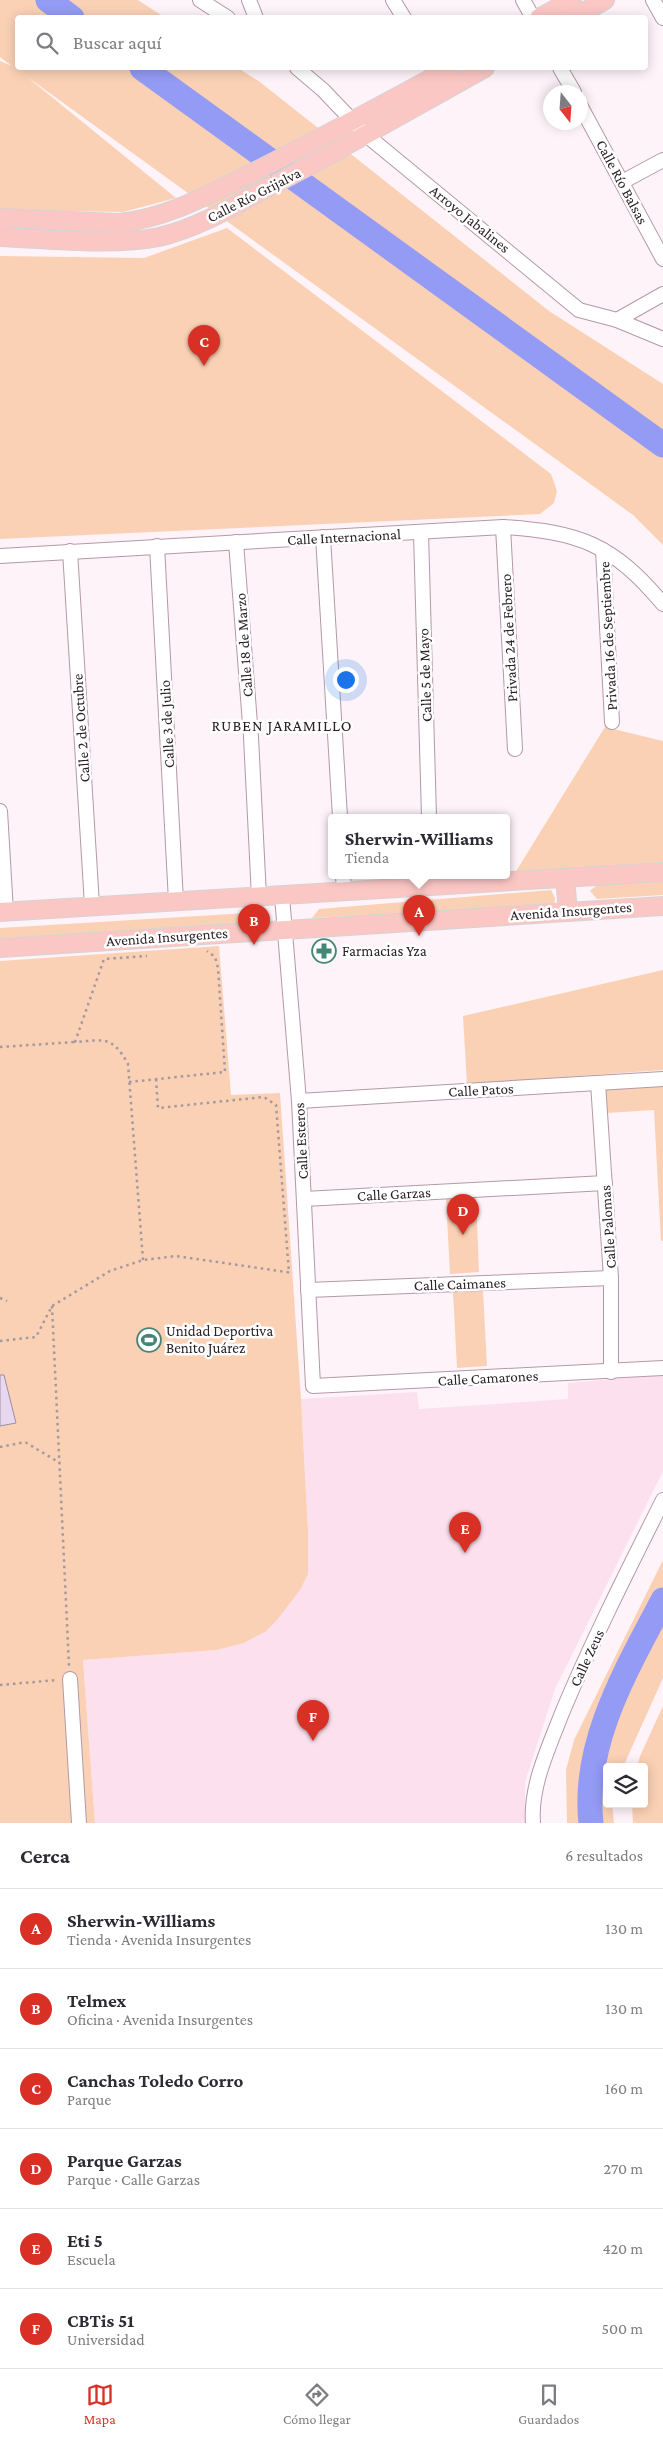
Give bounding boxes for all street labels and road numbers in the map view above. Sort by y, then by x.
street label: Calle Río Balsas [593,137,651,227]
street label: Calle Río Grijalva [205,165,304,226]
street label: Arroyo Jabalines [426,182,513,257]
street label: Calle Internacional [287,526,401,548]
street label: Privada 16 de Septiembre [596,561,621,711]
street label: Privada 24 de Febrero [498,573,520,703]
street label: Calle 18 de Marzo [232,592,256,698]
street label: Calle 5 de Mayo [415,628,436,722]
street label: Calle 2 de Octubre [69,673,93,783]
street label: Calle 3 de Julio [157,680,178,768]
street label: Avenida Insurgentes [510,899,633,924]
street label: Avenida Insurgentes [106,925,229,950]
street label: Calle Patos [448,1080,514,1100]
street label: Calle Esteros [291,1102,311,1180]
street label: Calle Garzas [357,1184,431,1204]
street label: Calle Palomas [597,1185,619,1269]
street label: Calle Caimanes [414,1274,506,1294]
street label: Calle Camarones [437,1367,539,1389]
street label: Calle Zeus [567,1627,607,1689]

